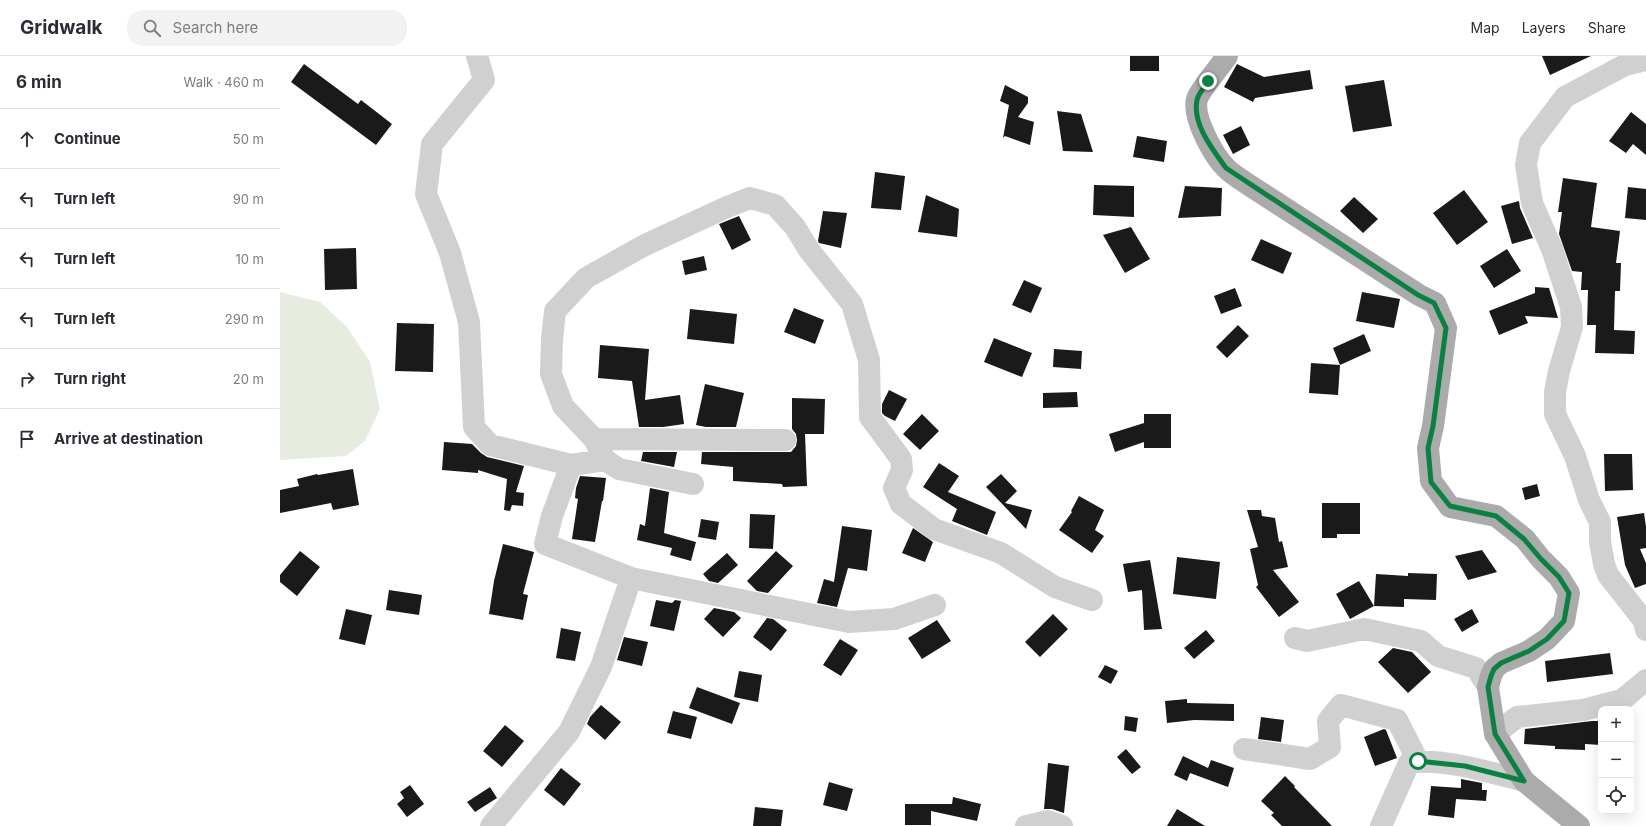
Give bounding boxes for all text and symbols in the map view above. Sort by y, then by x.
search box [127,10,407,46]
text: Gridwalk [20,16,103,39]
icon: search [141,17,163,39]
text: Search here [173,18,258,37]
text: Map [1471,19,1500,36]
text: Layers [1522,19,1566,36]
text: Share [1588,19,1626,36]
text: 6 min [16,72,62,92]
route end [1199,72,1217,90]
text: Walk · 460 m [184,74,264,90]
icon: ahead [16,128,38,150]
text: Continue [54,129,121,148]
text: 50 m [233,131,264,147]
icon: left [16,188,38,210]
text: Turn left [54,189,115,208]
text: 90 m [233,191,264,207]
icon: left [16,248,38,270]
text: Turn left [54,249,115,268]
text: 10 m [235,251,264,267]
icon: left [16,308,38,330]
text: Turn left [54,309,115,328]
text: 290 m [225,311,264,327]
icon: right [16,368,38,390]
text: Turn right [54,369,126,388]
text: 20 m [233,371,264,387]
icon: arrive [16,428,38,450]
text: Arrive at destination [54,429,203,448]
map controls [1598,706,1634,814]
button: + [1598,706,1634,742]
button: − [1598,742,1634,778]
route start [1409,752,1427,770]
button: locate [1598,778,1634,814]

